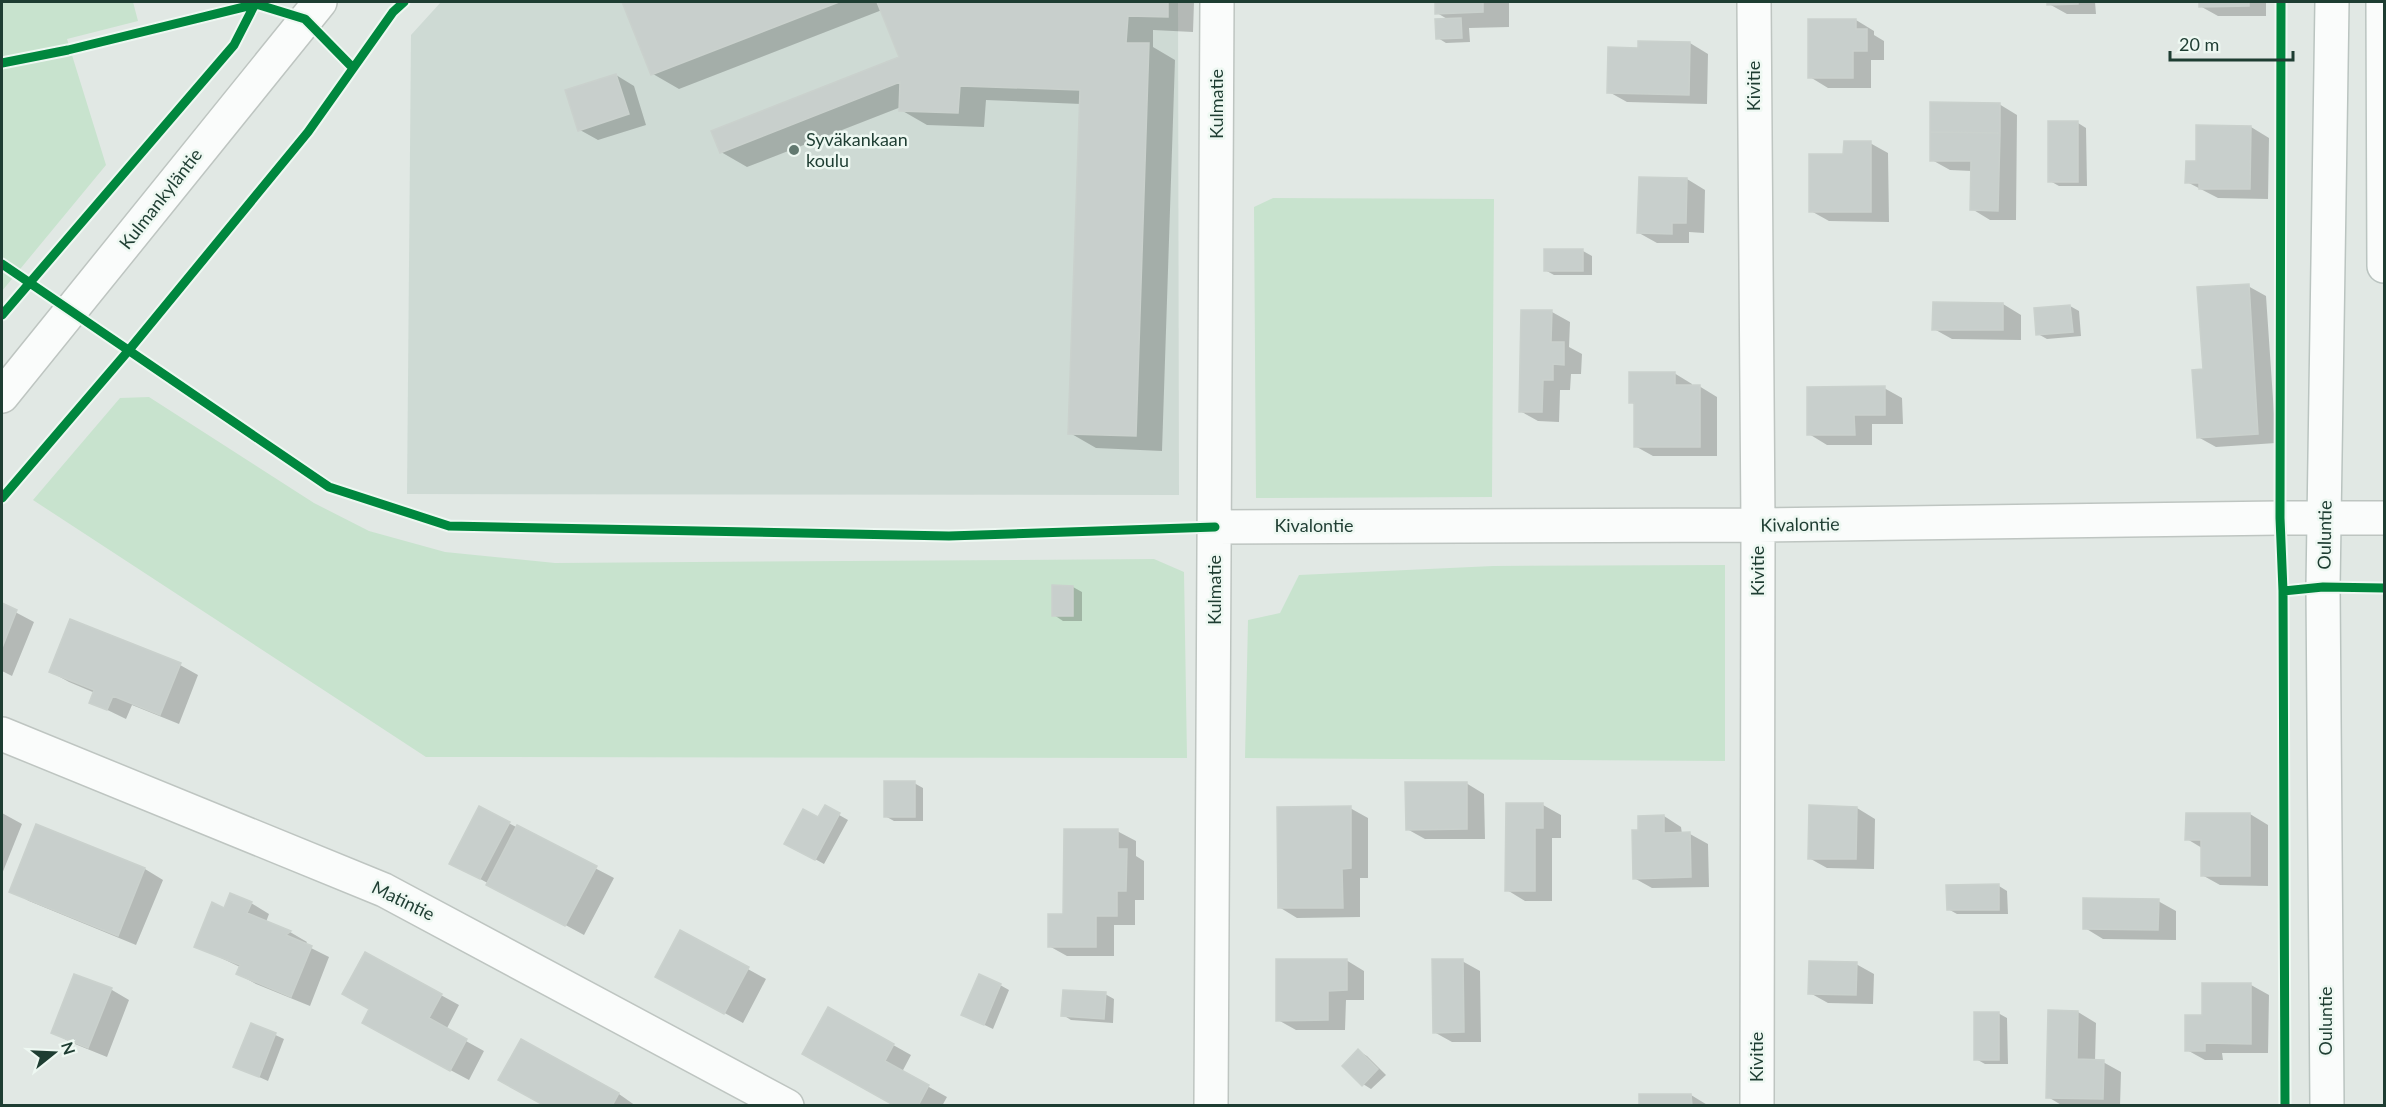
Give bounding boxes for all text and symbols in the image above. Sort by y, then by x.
scale bar [2170,24,2293,62]
text: 20 m [2179,33,2219,55]
street label: Kivitie [1742,61,1764,111]
street label: Kulmatie [1205,69,1227,139]
place label: Syväkankaan koulu [806,128,908,171]
marker: Syväkankaan koulu [787,143,801,157]
street label: Kulmankyläntie [114,144,206,253]
street label: Ouluntie [2312,500,2336,570]
street label: Kivalontie [1760,512,1840,536]
street label: Kivalontie [1274,514,1354,536]
street label: Kivitie [1746,546,1768,596]
street label: Kulmatie [1203,555,1225,625]
street label: Matintie [369,876,438,925]
street label: Ouluntie [2314,986,2336,1056]
north arrow [24,1023,84,1083]
street label: Kivitie [1745,1032,1767,1082]
text: N [58,1039,80,1057]

